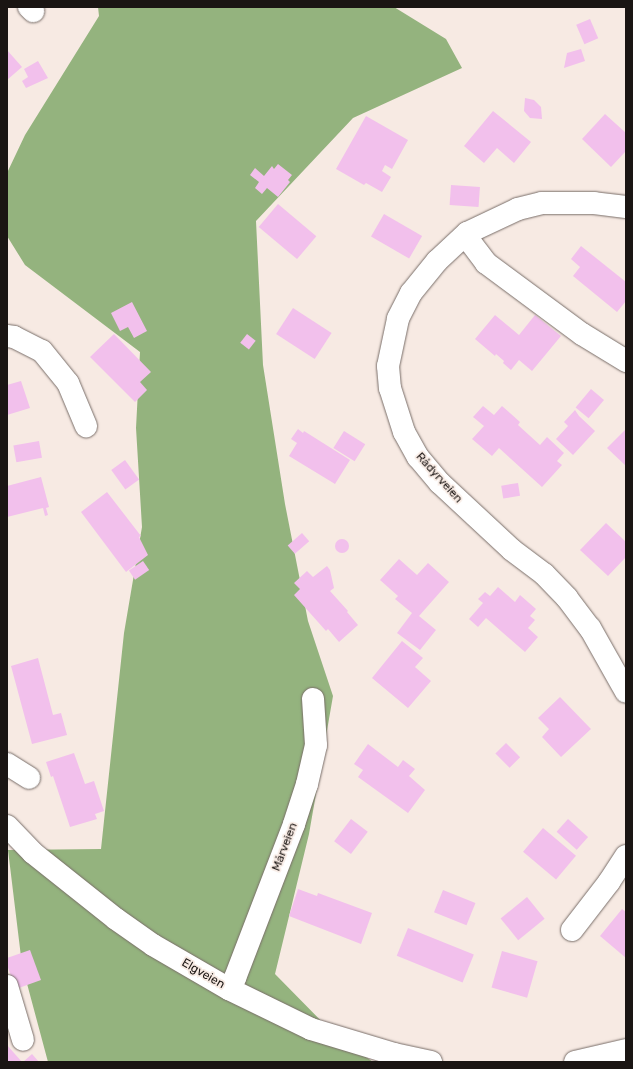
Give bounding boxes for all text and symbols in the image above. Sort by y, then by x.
street label: Rådyrveien [413,450,465,506]
street label: Mårveien [269,821,301,873]
street label: Elgveien [179,956,227,992]

